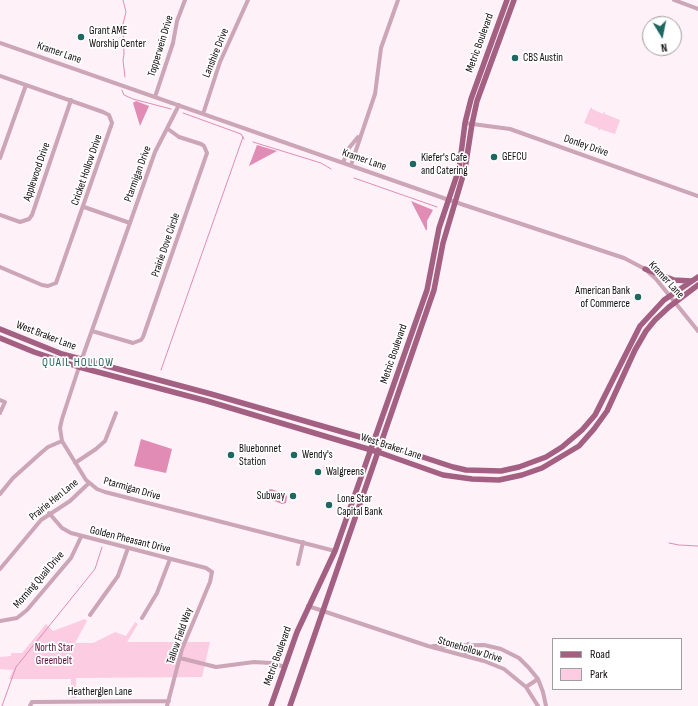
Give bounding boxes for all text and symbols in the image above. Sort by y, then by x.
street label: Metric Boulevard [463,12,497,74]
street label: Topperwein Drive [145,14,177,78]
north arrow [642,16,682,56]
place label: Grant AME Worship Center [89,24,146,50]
street label: Lanshire Drive [200,26,232,80]
marker: Grant AME Worship Center [76,32,86,42]
street label: Kramer Lane [35,39,83,67]
text: N [660,40,668,54]
place label: CBS Austin [523,51,563,65]
marker: CBS Austin [510,53,520,63]
street label: Donley Drive [562,132,610,160]
street label: Cricket Hollow Drive [69,133,105,207]
street label: Applewood Drive [21,141,53,203]
street label: Ptarmigan Drive [122,144,154,204]
street label: Kramer Lane [340,146,388,174]
place label: GEFCU [502,150,527,164]
place label: Kiefer's Cafe and Catering [421,151,468,177]
marker: GEFCU [489,152,499,162]
marker: Kiefer's Cafe and Catering [408,159,418,169]
street label: Prairie Dove Circle [149,211,183,279]
street label: Kramer Lane [646,259,686,301]
place label: American Bank of Commerce [575,284,630,310]
marker: American Bank of Commerce [633,292,643,302]
street label: West Braker Lane [14,318,78,354]
street label: Metric Boulevard [378,323,410,385]
district label: QUAIL HOLLOW [42,356,114,370]
street label: West Braker Lane [359,431,423,463]
place label: Bluebonnet Station [239,442,281,468]
place label: Wendy's [302,448,333,462]
marker: Bluebonnet Station [226,450,236,460]
marker: Wendy's [289,450,299,460]
place label: Walgreens [326,465,364,479]
marker: Walgreens [313,467,323,477]
street label: Ptarmigan Drive [102,475,162,503]
street label: Prairie Hen Lane [27,476,81,524]
place label: Subway [257,489,285,503]
marker: Subway [288,491,298,501]
place label: Lone Star Capital Bank [337,492,382,518]
marker: Lone Star Capital Bank [324,500,334,510]
street label: Golden Pheasant Drive [88,524,172,556]
street label: Morning Quail Drive [11,549,67,611]
street label: Tallow Field Way [164,606,196,666]
street label: Metric Boulevard [261,625,295,687]
street label: Stonehollow Drive [436,634,504,666]
legend [552,638,682,690]
park label: North Star Greenbelt [35,641,73,667]
text: Road [590,647,610,662]
text: Park [590,667,608,682]
street label: Heatherglen Lane [68,685,132,699]

